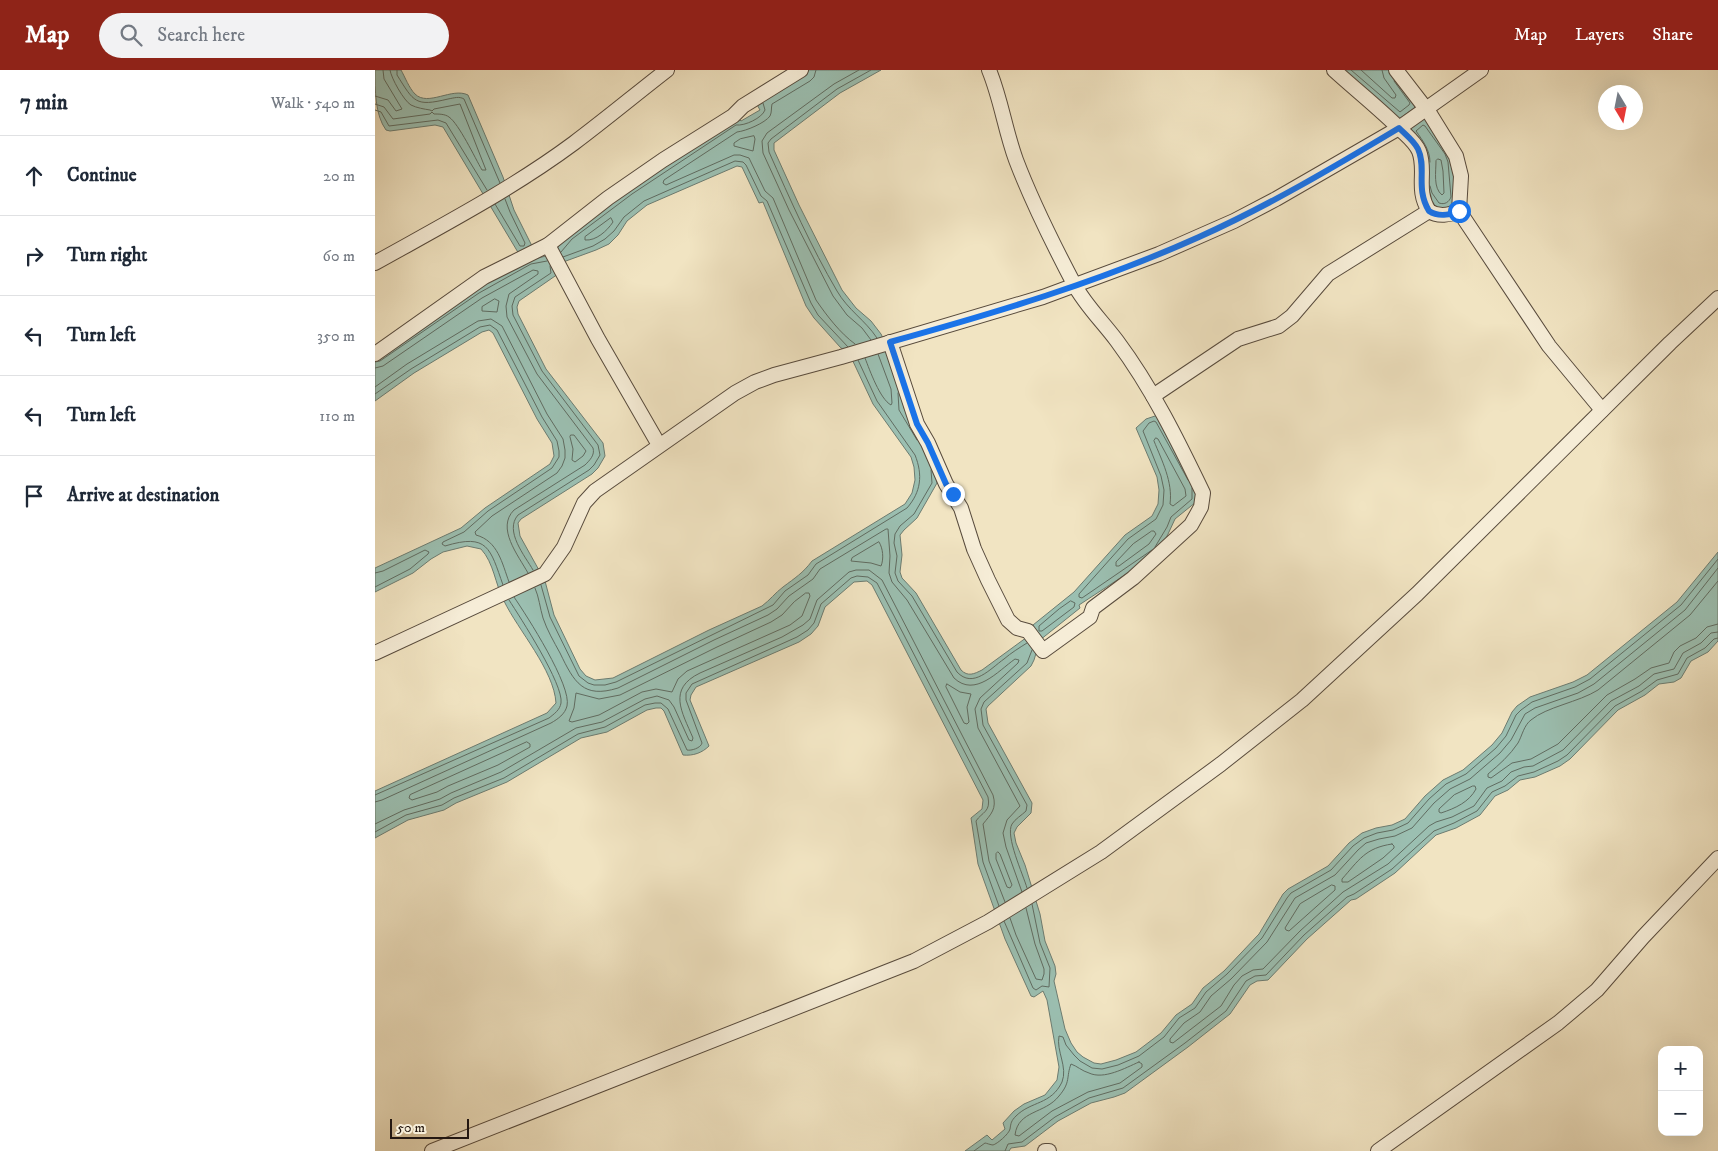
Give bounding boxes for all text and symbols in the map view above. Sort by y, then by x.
search box [99,13,449,58]
text: Map [25,20,69,50]
icon: search [117,21,145,49]
text: Search here [157,24,245,47]
text: Map [1514,24,1547,46]
text: Layers [1575,24,1624,46]
text: Share [1652,24,1693,46]
north arrow [1598,85,1643,130]
text: 7 min [20,90,68,116]
text: Walk · 540 m [271,93,355,113]
icon: ahead [20,162,48,190]
text: Continue [67,164,137,187]
text: 20 m [323,166,355,186]
route start [1448,200,1471,223]
icon: right [20,242,48,270]
text: Turn right [67,244,147,267]
text: 60 m [323,246,355,266]
icon: left [20,322,48,350]
text: Turn left [67,324,136,347]
text: 350 m [317,326,355,346]
icon: left [20,402,48,430]
text: Turn left [67,404,136,427]
text: 110 m [319,406,355,426]
icon: arrive [20,482,48,510]
route end [942,483,965,506]
text: Arrive at destination [67,484,219,507]
map controls [1658,1046,1703,1136]
button: + [1658,1046,1703,1091]
button: − [1658,1091,1703,1136]
scale bar [390,1116,469,1139]
text: 50 m [397,1119,425,1137]

